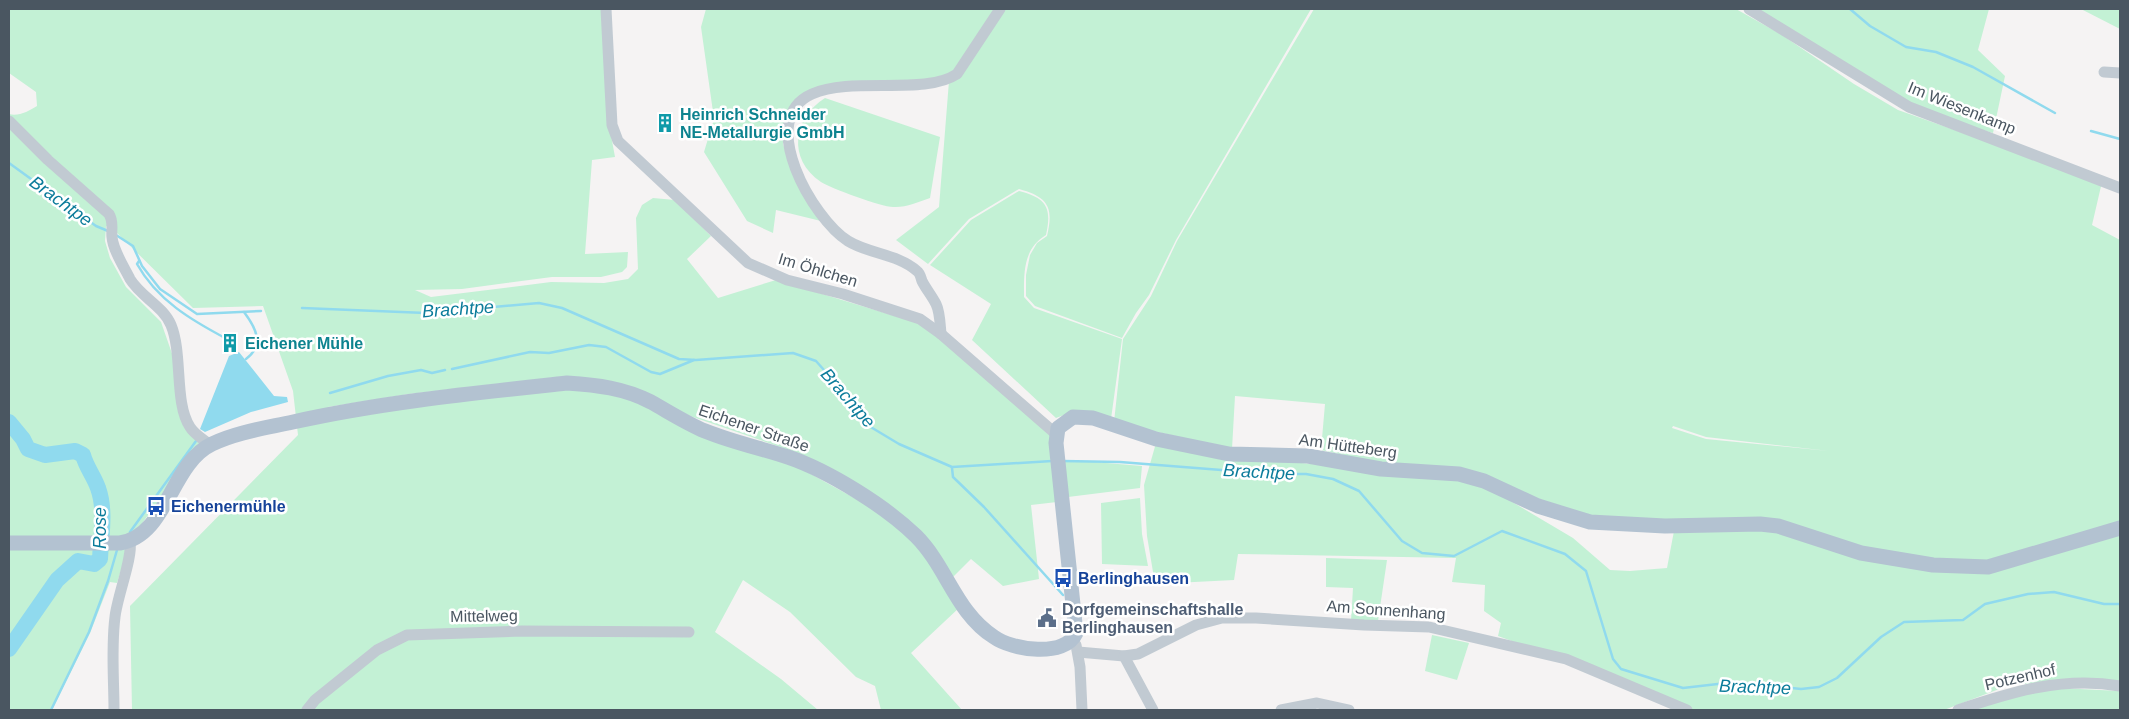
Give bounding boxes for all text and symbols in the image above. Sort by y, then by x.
street label: Im Wiesenkamp [1906,79,2018,137]
place label: Heinrich Schneider NE-Metallurgie GmbH [680,106,844,141]
building icon: Heinrich Schneider NE-Metallurgie GmbH [654,112,676,134]
water label: Brachtpe [26,172,96,230]
street label: Im Öhlchen [776,250,860,290]
water label: Brachtpe [421,297,495,321]
building icon: Eichener Mühle [219,332,241,354]
place label: Eichener Mühle [245,335,363,352]
water label: Brachtpe [817,364,879,432]
street label: Eichener Straße [697,401,812,455]
street label: Am Hütteberg [1298,431,1398,461]
water label: Brachtpe [1223,460,1295,484]
bus stop icon: Eichenermühle [145,495,167,517]
place label: Eichenermühle [171,498,286,515]
water label: Rose [90,507,110,549]
bus stop icon: Berlinghausen [1052,567,1074,589]
place label: Berlinghausen [1078,570,1189,587]
street label: Am Sonnenhang [1326,597,1446,623]
place label: Dorfgemeinschaftshalle Berlinghausen [1062,601,1243,636]
street label: Mittelweg [450,607,518,625]
public building icon: Dorfgemeinschaftshalle Berlinghausen [1036,607,1058,629]
street label: Potzenhof [1983,660,2058,693]
water label: Brachtpe [1719,676,1791,698]

